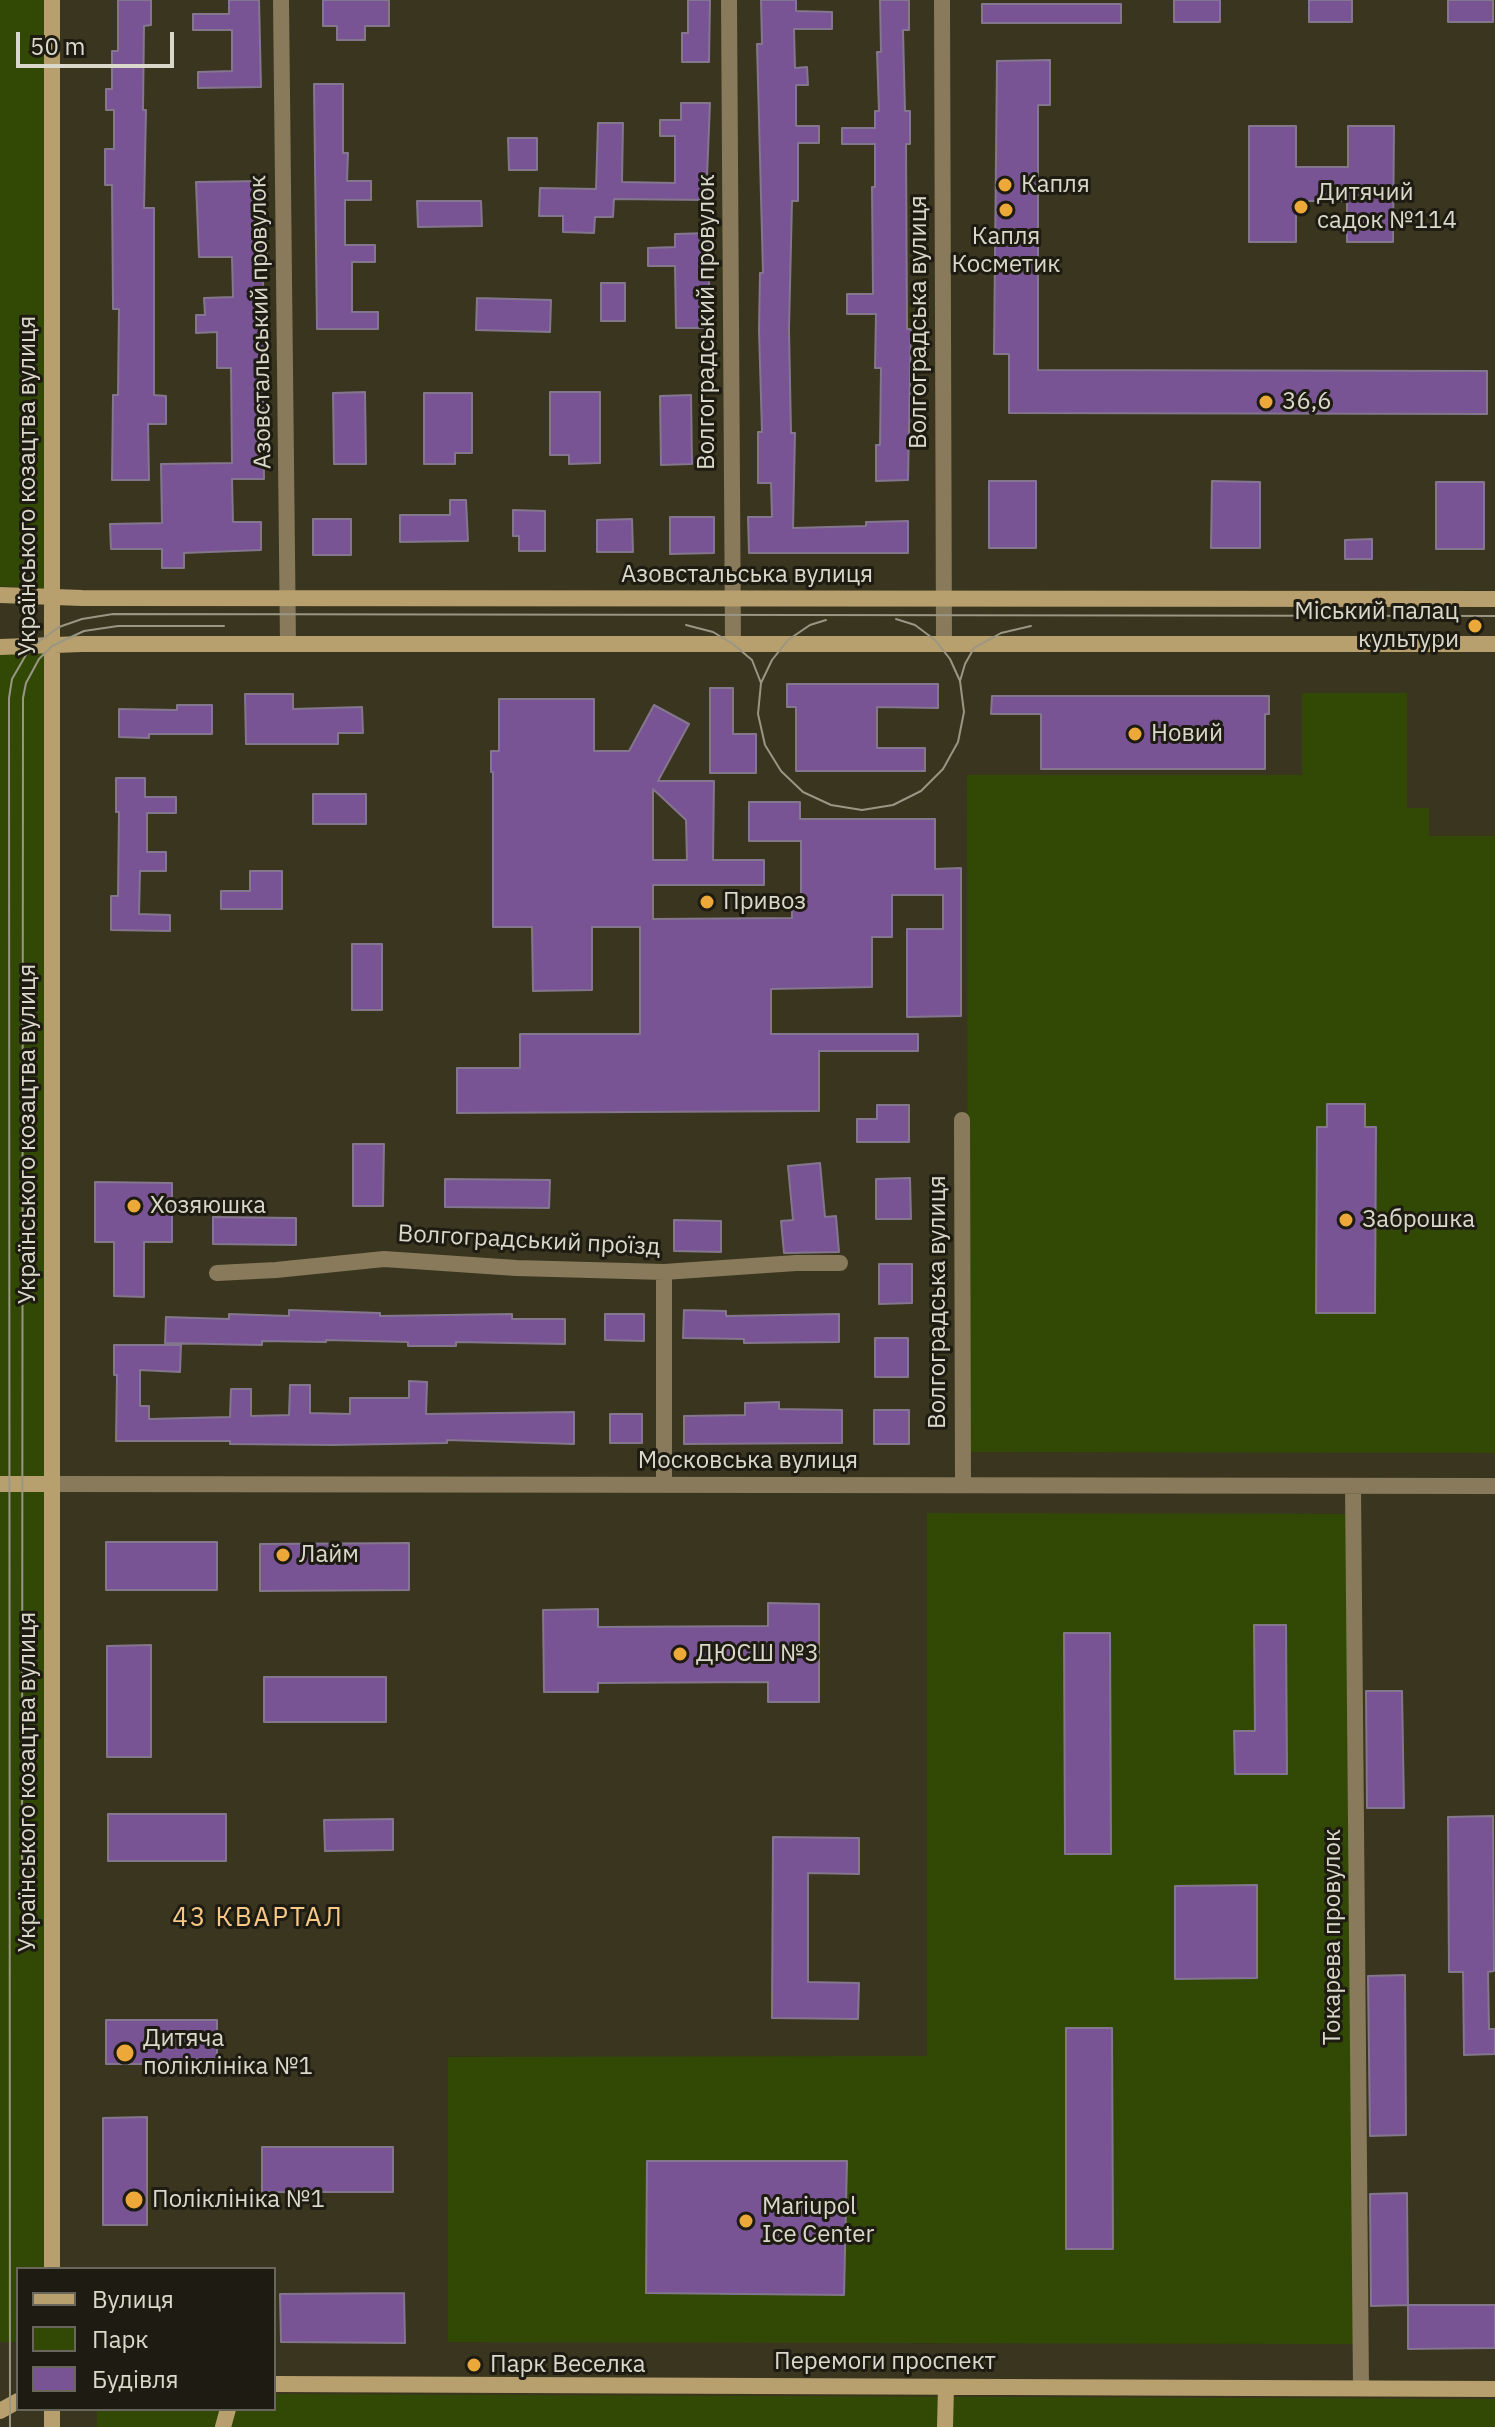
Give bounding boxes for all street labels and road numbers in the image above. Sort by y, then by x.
street label: Волгоградський провулок [693,174,721,470]
street label: Азовстальський провулок [244,175,278,469]
street label: Волгоградська вулиця [905,195,933,449]
street label: Українського козацтва вулиця [14,316,42,656]
street label: Азовстальська вулиця [621,561,873,589]
street label: Українського козацтва вулиця [14,964,42,1304]
street label: Волгоградська вулиця [924,1175,952,1429]
street label: Волгоградський проїзд [397,1220,661,1262]
street label: Московська вулиця [638,1447,858,1475]
street label: Українського козацтва вулиця [14,1612,42,1952]
street label: Токарева провулок [1319,1829,1347,2045]
street label: Перемоги проспект [774,2348,996,2376]

